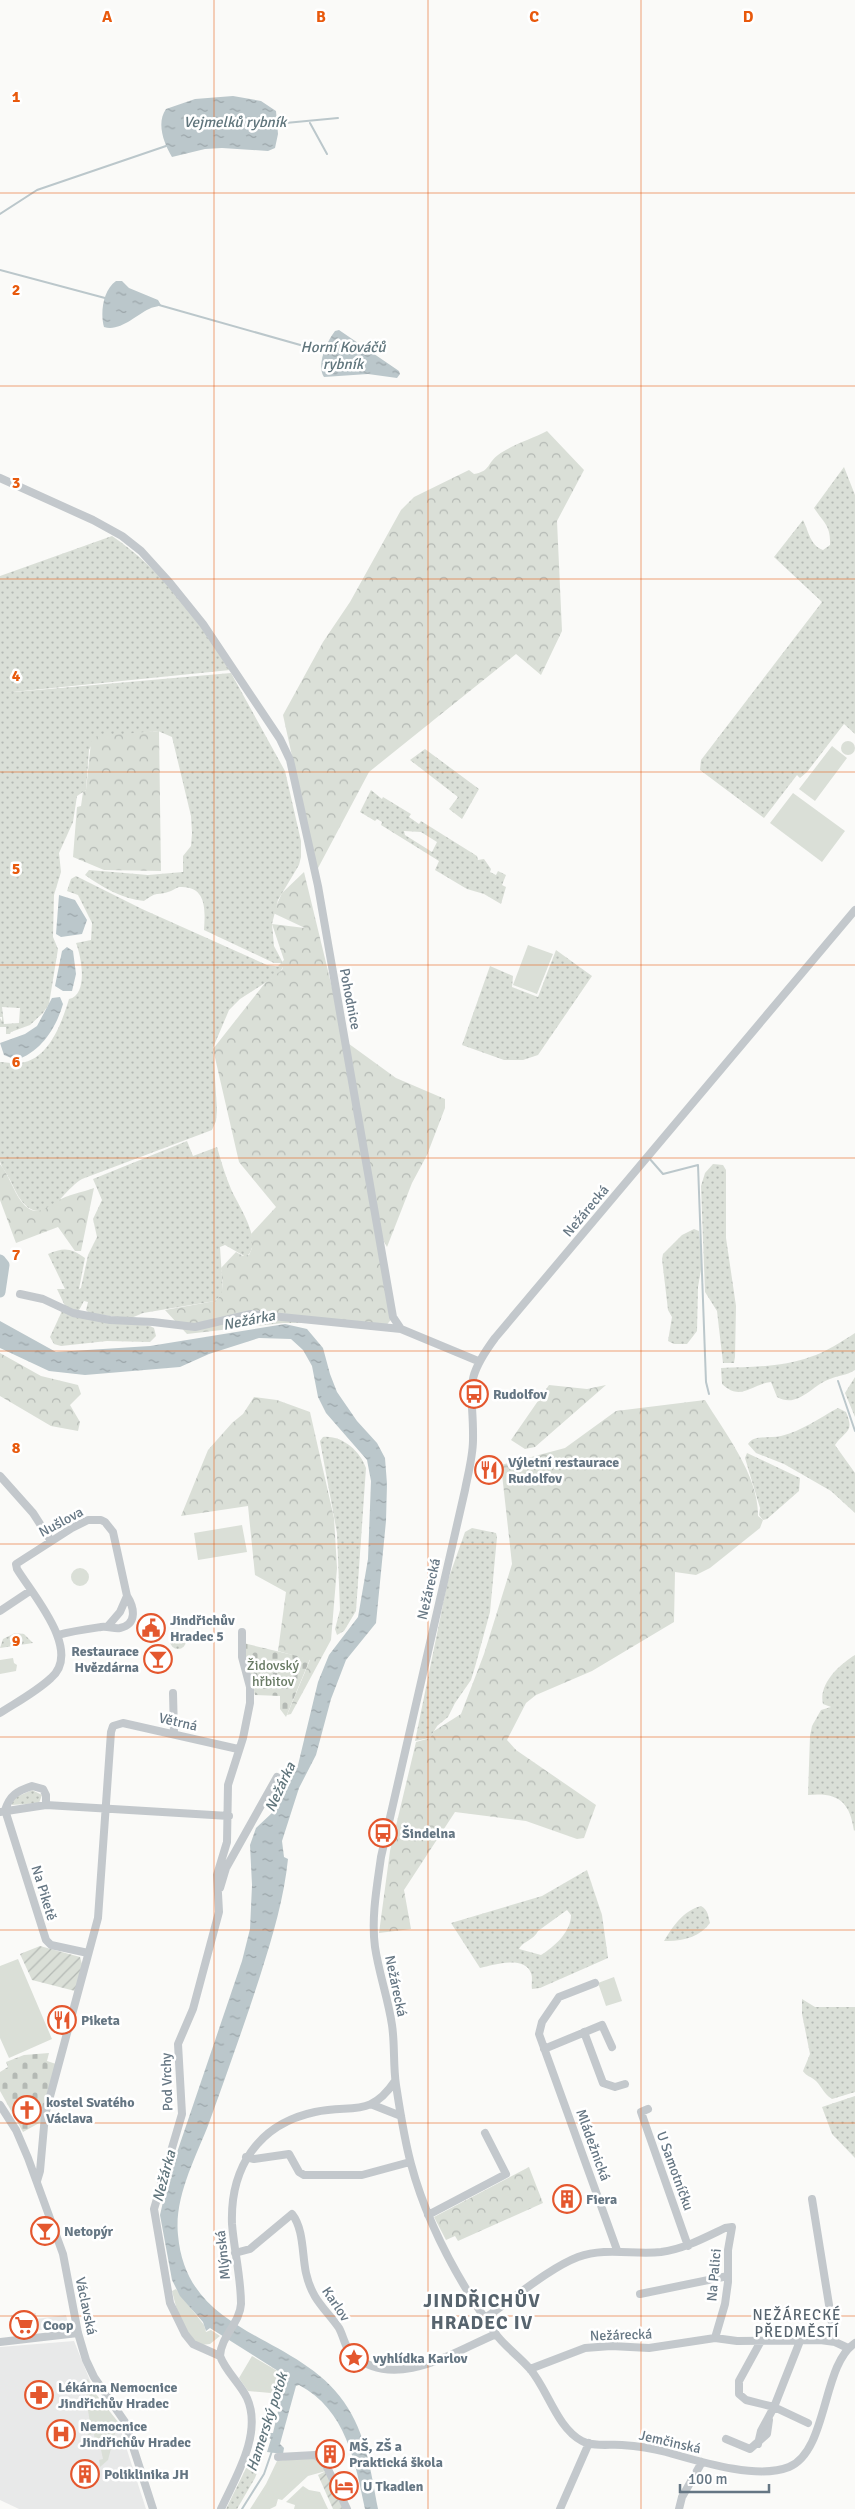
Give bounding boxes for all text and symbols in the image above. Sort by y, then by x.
text: A [102,7,113,27]
text: B [316,7,326,27]
text: C [529,7,539,27]
text: D [743,7,754,27]
text: 1 [12,87,21,107]
water label: Vejmelků rybník [184,113,288,131]
text: 2 [12,280,20,300]
water label: Horní Kováčů rybník [301,338,386,373]
text: 3 [12,473,20,493]
text: 4 [12,666,21,686]
text: 5 [12,859,20,879]
street label: Pohodnice [336,967,364,1031]
text: 6 [12,1052,21,1072]
street label: Nežárecká [559,1182,613,1240]
text: 7 [12,1245,21,1265]
water label: Nežárka [221,1306,277,1334]
bus stop icon: Rudolfov [459,1379,489,1409]
place label: Rudolfov [493,1386,547,1403]
text: 8 [12,1438,21,1458]
place label: Výletní restaurace Rudolfov [508,1454,619,1487]
restaurant icon: Výletní restaurace Rudolfov [474,1455,504,1485]
street label: Nušlova [36,1503,86,1541]
street label: Nežárecká [414,1557,444,1621]
place label: Jindřichův Hradec 5 [170,1612,235,1645]
public building icon: Jindřichův Hradec 5 [136,1613,166,1643]
text: 9 [12,1631,21,1651]
place label: Restaurace Hvězdárna [71,1643,139,1676]
bar icon: Restaurace Hvězdárna [143,1644,173,1674]
park label: Židovský hřbitov [247,1657,300,1690]
street label: Větrná [157,1709,199,1735]
water label: Nežárka [261,1759,299,1815]
bus stop icon: Šindelna [368,1818,398,1848]
place label: Šindelna [402,1825,455,1842]
street label: Na Piketě [28,1863,60,1923]
street label: Nežárecká [381,1954,411,2018]
restaurant icon: Piketa [47,2005,77,2035]
place label: Piketa [81,2012,120,2029]
street label: Pod Vrchy [157,2052,177,2112]
place label: kostel Svatého Václava [46,2094,135,2127]
church icon: kostel Svatého Václava [12,2095,42,2125]
street label: Mládežnická [572,2107,614,2183]
street label: U Samotníčku [653,2129,697,2213]
water label: Nežárka [148,2148,180,2204]
building icon: Fiera [552,2184,582,2214]
place label: Fiera [586,2191,617,2208]
bar icon: Netopýr [30,2216,60,2246]
place label: Netopýr [64,2223,114,2240]
street label: Mlýnská [212,2229,234,2281]
street label: Na Palici [703,2248,725,2302]
street label: Václavská [72,2275,100,2337]
street label: Karlov [318,2283,354,2325]
district label: JINDŘICHŮV HRADEC IV [423,2289,541,2335]
district label: NEŽÁRECKÉ PŘEDMĚSTÍ [752,2305,842,2341]
supermarket icon: Coop [9,2310,39,2340]
place label: Coop [43,2317,74,2334]
street label: Nežárecká [589,2325,653,2345]
place icon: vyhlídka Karlov [339,2343,369,2373]
place label: vyhlídka Karlov [372,2350,468,2367]
water label: Hamerský potok [243,2369,292,2474]
place label: Lékárna Nemocnice Jindřichův Hradec [58,2379,177,2412]
pharmacy icon: Lékárna Nemocnice Jindřichův Hradec [24,2380,54,2410]
place label: Nemocnice Jindřichův Hradec [80,2418,191,2451]
hospital icon: Nemocnice Jindřichův Hradec [46,2419,76,2449]
street label: Jemčinská [637,2427,703,2457]
place label: MŠ, ZŠ a Praktická škola [349,2438,443,2471]
building icon: MŠ, ZŠ a Praktická škola [315,2439,345,2469]
building icon: Poliklinika JH [70,2459,100,2489]
scale bar [680,2462,769,2494]
place label: Poliklinika JH [104,2466,189,2483]
text: 100 m [688,2470,728,2488]
hotel icon: U Tkadlen [329,2471,359,2501]
place label: U Tkadlen [363,2478,424,2495]

